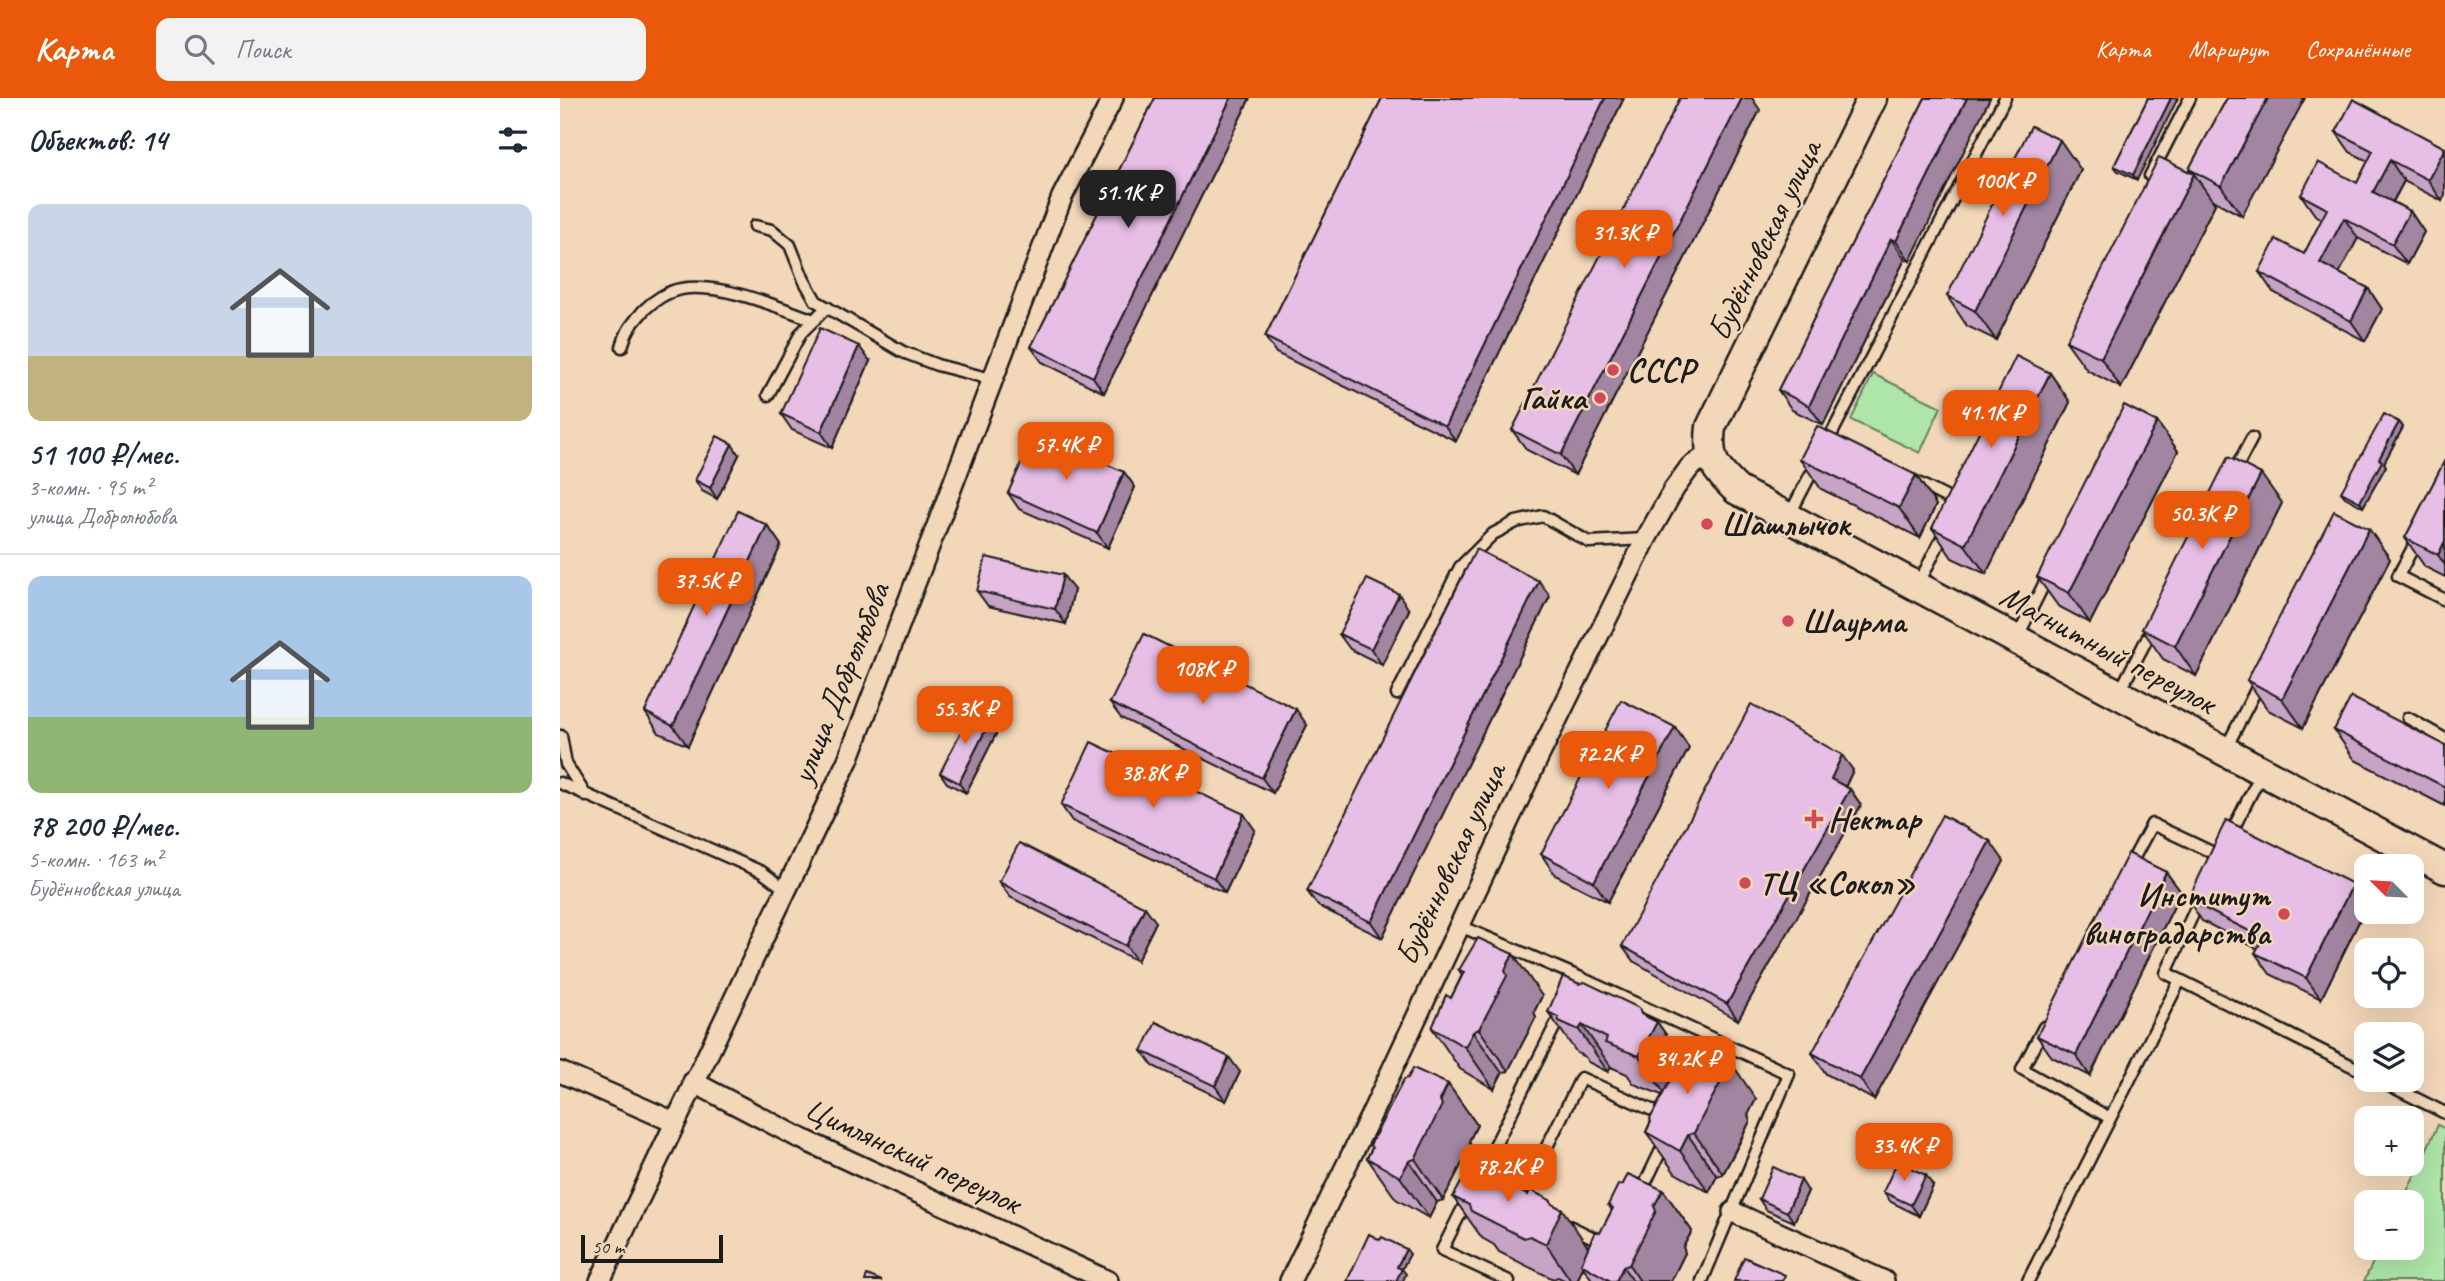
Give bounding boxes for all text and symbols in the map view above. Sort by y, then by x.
search box [156,18,646,81]
text: Карта [35,28,114,70]
icon: search [180,30,218,68]
text: Поиск [236,33,290,66]
text: Карта [2096,34,2151,64]
text: Маршрут [2189,34,2268,64]
text: Сохранённые [2306,34,2410,64]
text: Объектов: 14 [28,121,167,159]
icon: filters [494,121,532,159]
street label: Будённовская улица [1697,131,1832,347]
pin: 100K ₽ [1946,158,2060,218]
text: 100K ₽ [1973,166,2033,195]
pin: 51.1K ₽ [1063,170,1193,230]
text: 51.1K ₽ [1096,178,1160,207]
pin: 31.3K ₽ [1559,211,1689,270]
text: 31.3K ₽ [1592,218,1656,247]
icon: home [217,250,343,376]
place label: СССР [1627,349,1699,391]
marker: СССР [1605,362,1621,378]
place label: Гайка [1521,377,1588,419]
marker: Гайка [1592,390,1608,406]
pin: 41.1K ₽ [1926,390,2056,450]
text: 41.1K ₽ [1959,398,2023,427]
pin: 57.4K ₽ [1001,422,1131,482]
text: 57.4K ₽ [1034,430,1098,459]
text: 51 100 ₽/мес. [28,435,179,473]
text: 3-комн. · 95 m² [28,473,152,502]
pin: 50.3K ₽ [2137,491,2267,551]
text: 50.3K ₽ [2170,499,2234,528]
text: улица Добролюбова [28,502,176,531]
place label: Шашлычок [1721,503,1853,545]
marker: Шашлычок [1699,516,1715,532]
pin: 37.5K ₽ [641,559,771,618]
text: 37.5K ₽ [674,566,738,595]
street label: улица Добролюбова [780,575,900,791]
street label: Магнитный переулок [1993,575,2225,725]
place label: Шаурма [1802,600,1908,642]
marker: Шаурма [1780,613,1796,629]
icon: home [217,622,343,748]
pin: 108K ₽ [1146,646,1260,706]
text: 108K ₽ [1173,654,1233,683]
pin: 55.3K ₽ [900,686,1030,746]
text: 55.3K ₽ [933,694,997,723]
pin: 72.2K ₽ [1543,732,1673,791]
text: 72.2K ₽ [1576,739,1640,768]
pin: 38.8K ₽ [1088,750,1218,810]
street label: Будённовская улица [1385,754,1516,972]
text: 38.8K ₽ [1121,758,1185,787]
place label: Нектар [1828,798,1923,840]
text: 78 200 ₽/мес. [28,807,179,845]
marker: Нектар [1806,811,1822,827]
text: 5-комн. · 163 m² [28,845,162,874]
north arrow [2354,854,2424,924]
map controls [2354,854,2424,1260]
place label: ТЦ «Сокол» [1759,862,1916,904]
text: Будённовская улица [28,874,180,903]
place label: Институт виноградарства [2083,874,2272,954]
marker: ТЦ «Сокол» [1737,875,1753,891]
marker: Институт виноградарства [2276,906,2292,922]
button: locate [2354,938,2424,1008]
button: layers [2354,1022,2424,1092]
pin: 34.2K ₽ [1622,1037,1752,1096]
text: 34.2K ₽ [1655,1044,1719,1073]
street label: Цимлянский переулок [798,1087,1030,1225]
button: + [2354,1106,2424,1176]
pin: 33.4K ₽ [1839,1124,1969,1183]
text: 33.4K ₽ [1872,1131,1936,1160]
pin: 78.2K ₽ [1443,1144,1573,1204]
text: 78.2K ₽ [1476,1152,1540,1181]
button: − [2354,1190,2424,1260]
scale bar [581,1232,723,1264]
text: 50 m [592,1235,624,1259]

